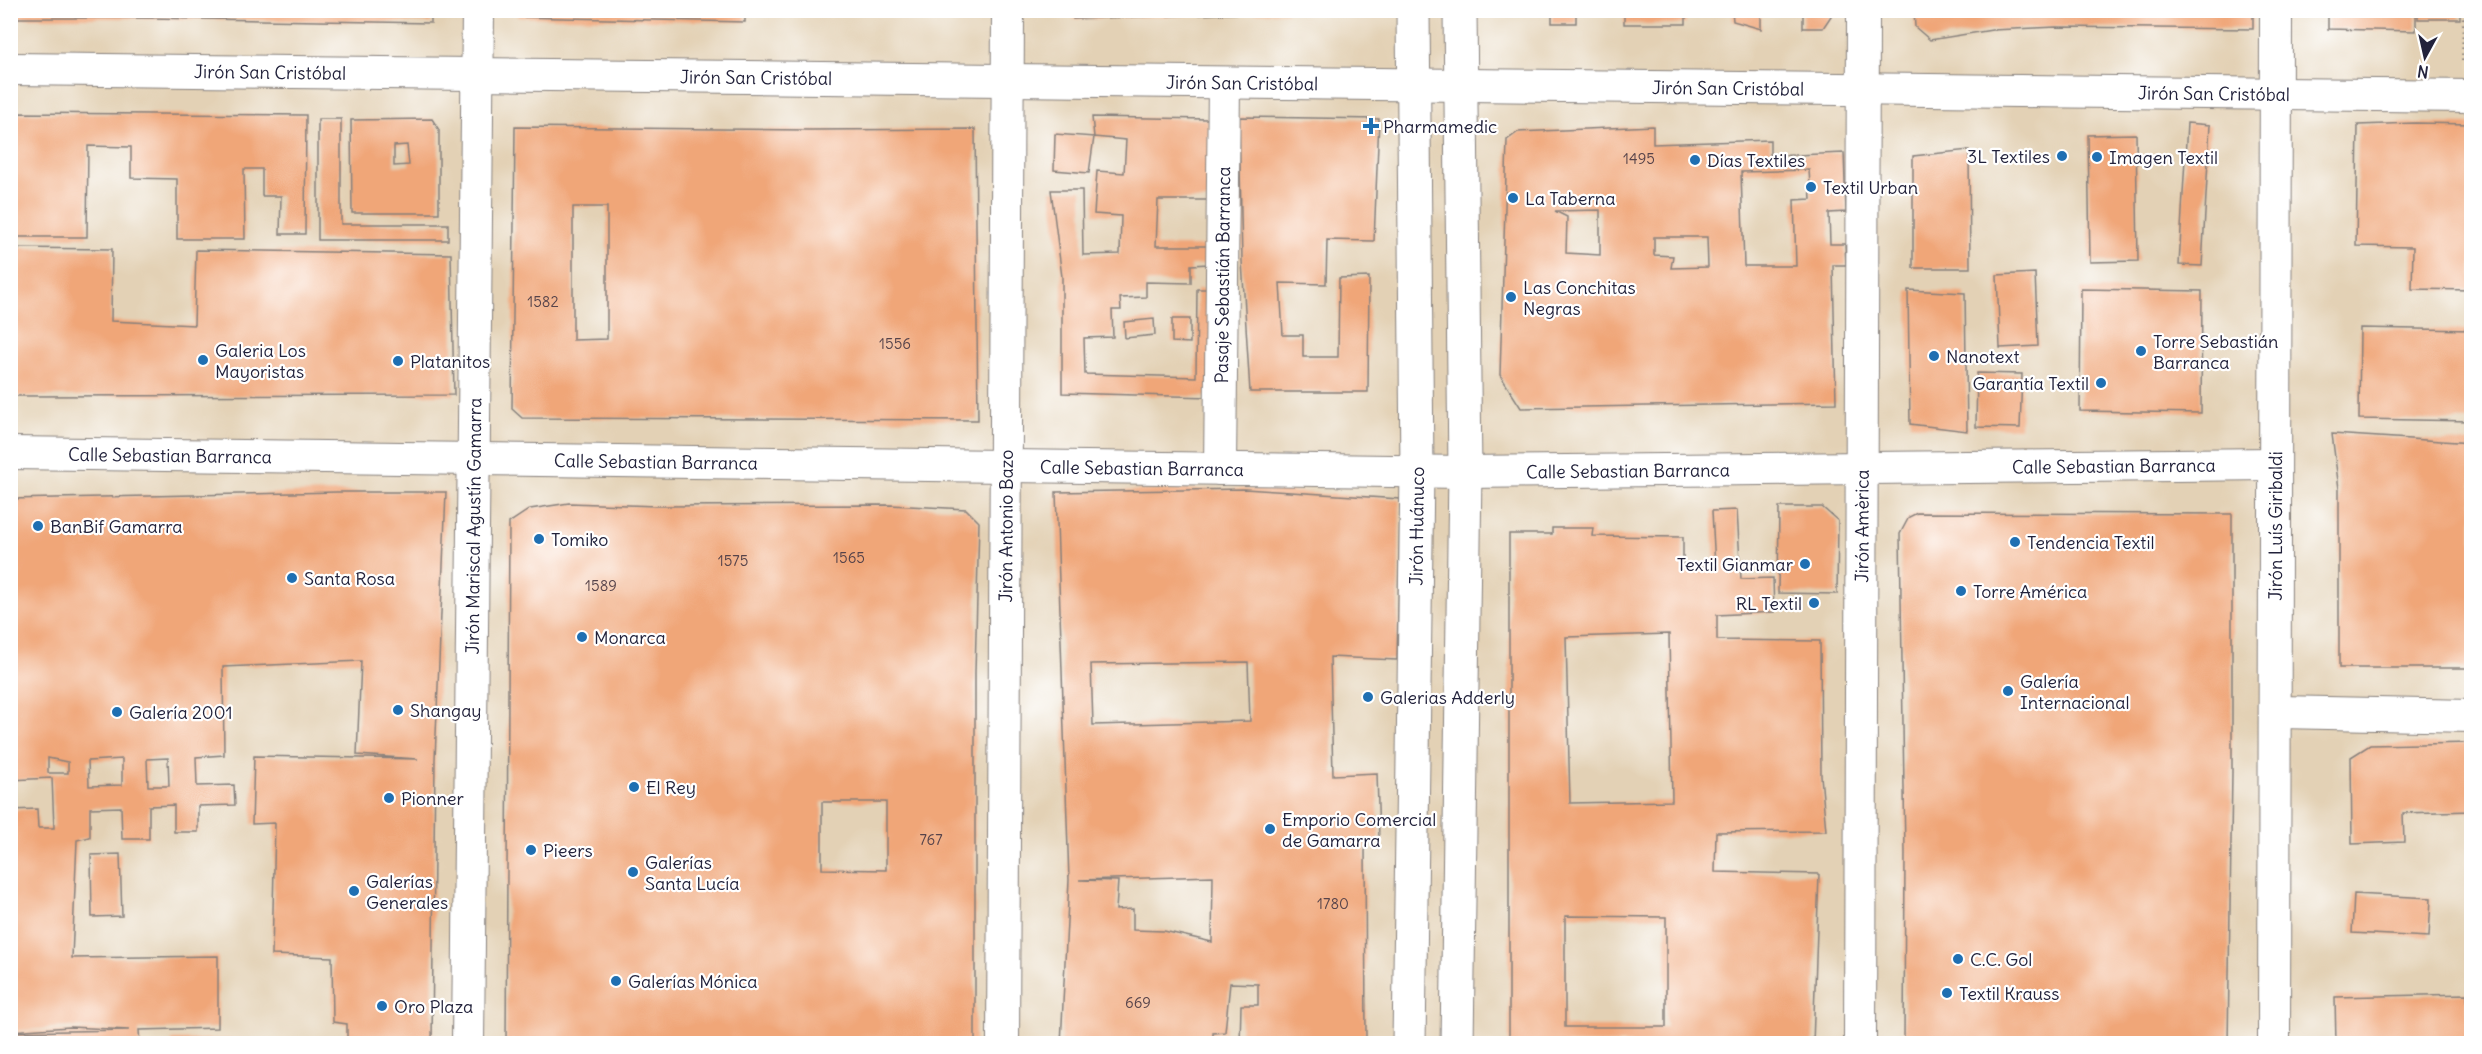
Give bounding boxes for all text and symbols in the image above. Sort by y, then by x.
north arrow [2395,27,2455,87]
street label: Jirón San Cristóbal [194,60,346,84]
text: N [2416,61,2430,83]
street label: Jirón San Cristóbal [680,65,832,90]
street label: Jirón San Cristóbal [1166,70,1318,95]
street label: Jirón San Cristóbal [1652,76,1804,100]
street label: Jirón San Cristóbal [2138,81,2290,106]
place label: Pharmamedic [1383,115,1497,138]
marker: Pharmamedic [1364,119,1378,133]
place label: 3L Textiles [1967,145,2050,168]
place label: Imagen Textil [2109,146,2218,169]
house number: 1495 [1623,149,1655,168]
place label: Días Textiles [1707,149,1805,172]
marker: 3L Textiles [2055,149,2069,163]
marker: Imagen Textil [2090,150,2104,164]
marker: Días Textiles [1688,153,1702,167]
street label: Pasaje Sebastián Barranca [1209,166,1235,384]
place label: Textil Urban [1823,176,1918,199]
marker: Textil Urban [1804,180,1818,194]
place label: La Taberna [1525,187,1615,210]
marker: La Taberna [1506,191,1520,205]
place label: Las Conchitas Negras [1523,276,1636,320]
marker: Las Conchitas Negras [1504,290,1518,304]
house number: 1582 [527,292,559,311]
place label: Torre Sebastián Barranca [2153,330,2278,374]
house number: 1556 [879,334,911,353]
place label: Galeria Los Mayoristas [215,339,306,383]
marker: Torre Sebastián Barranca [2134,344,2148,358]
place label: Nanotext [1946,345,2019,368]
marker: Nanotext [1927,349,1941,363]
place label: Platanitos [410,350,490,373]
marker: Galeria Los Mayoristas [196,353,210,367]
marker: Platanitos [391,354,405,368]
place label: Garantía Textil [1973,372,2089,395]
marker: Garantía Textil [2094,376,2108,390]
street label: Jirón Mariscal Agustín Gamarra [460,398,486,655]
street label: Calle Sebastian Barranca [68,442,272,468]
street label: Calle Sebastian Barranca [554,449,758,474]
street label: Jirón Antonio Bazo [994,449,1017,603]
street label: Jirón Luís Giribaldi [2263,451,2287,601]
street label: Calle Sebastian Barranca [2012,453,2216,478]
street label: Calle Sebastian Barranca [1040,455,1244,481]
street label: Calle Sebastian Barranca [1526,458,1730,483]
street label: Jirón Huánuco [1404,466,1429,586]
street label: Jirón Amèrica [1850,469,1873,583]
place label: BanBif Gamarra [50,515,183,538]
marker: BanBif Gamarra [31,519,45,533]
place label: Tomiko [551,528,608,551]
place label: Tendencia Textil [2027,531,2155,554]
marker: Tomiko [532,532,546,546]
marker: Tendencia Textil [2008,535,2022,549]
house number: 1565 [833,548,865,567]
house number: 1575 [718,551,748,570]
place label: Textil Gianmar [1677,553,1794,576]
marker: Textil Gianmar [1798,557,1812,571]
place label: Santa Rosa [304,567,395,590]
marker: Santa Rosa [285,571,299,585]
house number: 1589 [585,576,617,595]
place label: Torre América [1973,580,2087,603]
marker: Torre América [1954,584,1968,598]
place label: RL Textil [1736,592,1802,615]
marker: RL Textil [1807,596,1821,610]
place label: Monarca [594,626,666,649]
marker: Monarca [575,630,589,644]
place label: Galería Internacional [2020,670,2130,714]
marker: Galería Internacional [2001,684,2015,698]
place label: Galerias Adderly [1380,686,1515,709]
marker: Galerias Adderly [1361,690,1375,704]
place label: Shangay [410,699,482,722]
place label: Galería 2001 [129,701,233,724]
marker: Shangay [391,703,405,717]
marker: Galería 2001 [110,705,124,719]
place label: El Rey [646,776,696,799]
marker: El Rey [627,780,641,794]
place label: Pionner [401,787,465,810]
marker: Pionner [382,791,396,805]
place label: Emporio Comercial de Gamarra [1282,808,1436,852]
marker: Emporio Comercial de Gamarra [1263,822,1277,836]
house number: 767 [919,830,943,849]
place label: Pieers [543,839,593,862]
marker: Pieers [524,843,538,857]
place label: Galerías Santa Lucía [645,851,740,895]
marker: Galerías Santa Lucía [626,865,640,879]
place label: Galerías Generales [366,870,448,914]
marker: Galerías Generales [347,884,361,898]
house number: 1780 [1317,894,1349,913]
place label: C.C. Gol [1970,948,2032,971]
marker: C.C. Gol [1951,952,1965,966]
place label: Galerías Mónica [628,970,757,993]
marker: Galerías Mónica [609,974,623,988]
place label: Textil Krauss [1959,982,2059,1005]
marker: Textil Krauss [1940,986,1954,1000]
house number: 669 [1125,993,1151,1012]
place label: Oro Plaza [394,995,473,1018]
marker: Oro Plaza [375,999,389,1013]

